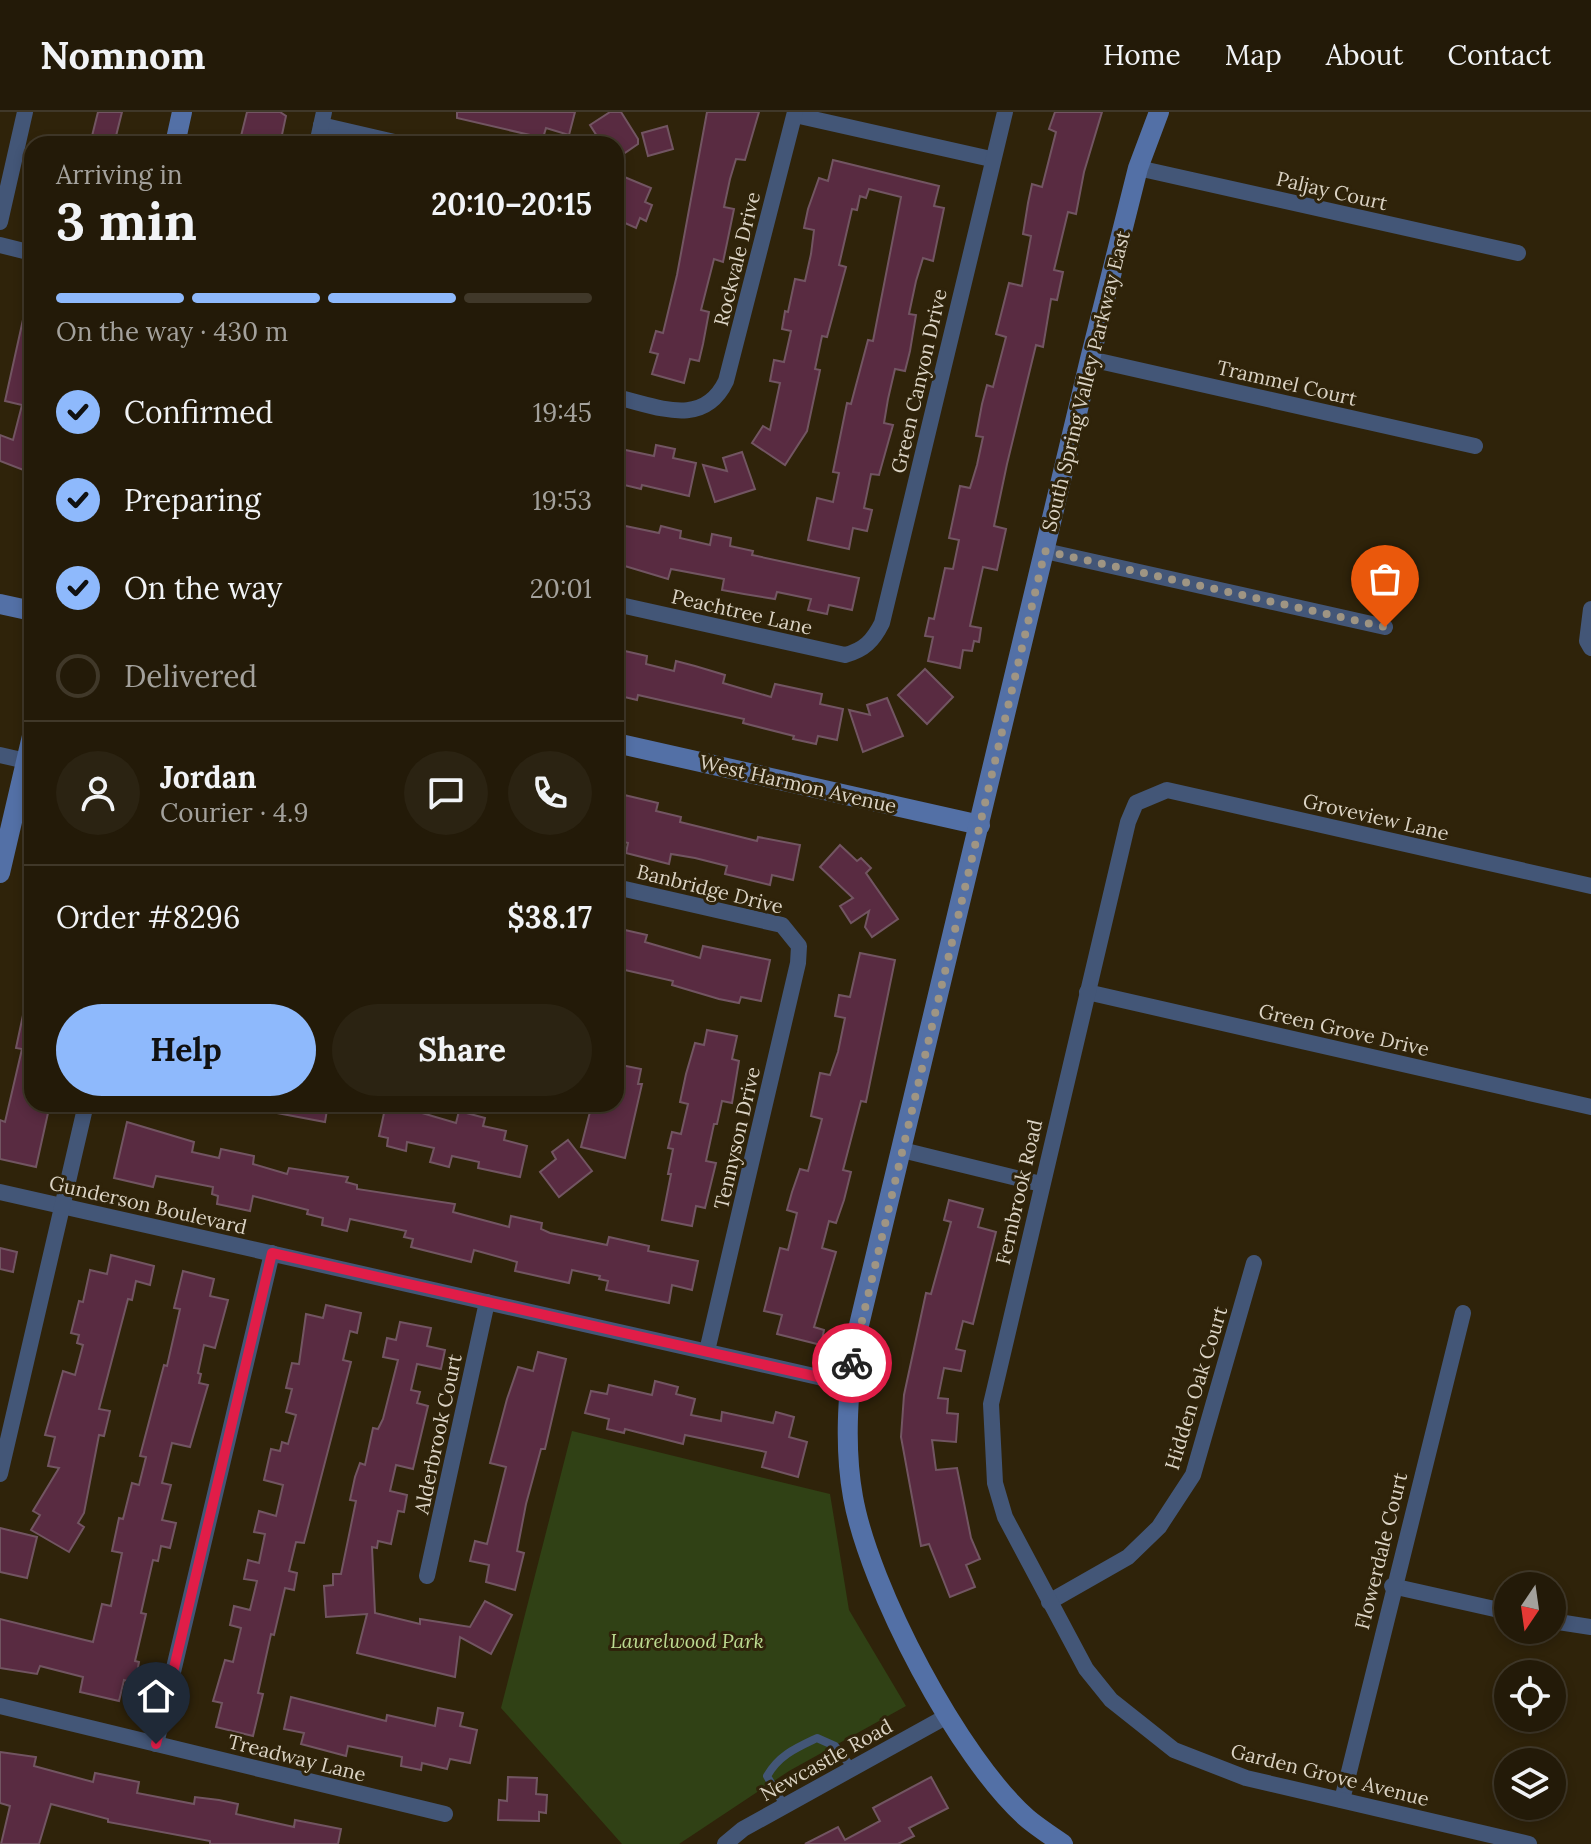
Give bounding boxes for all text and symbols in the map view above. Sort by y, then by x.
text: Nomnom [40,31,206,79]
text: Home [1103,37,1181,73]
text: Map [1225,37,1282,73]
text: About [1326,37,1403,73]
text: Contact [1447,37,1551,73]
text: Arriving in [56,158,183,191]
street label: Paljay Court [1274,166,1390,215]
text: 20:10–20:15 [431,185,592,223]
text: 3 min [56,188,197,254]
street label: Rockvale Drive [708,189,765,329]
street label: South Spring Valley Parkway East [1036,228,1135,534]
street label: Green Canyon Drive [885,286,952,476]
text: On the way · 430 m [56,315,288,348]
street label: Trammel Court [1215,354,1360,411]
icon: check [56,390,100,434]
text: Confirmed [124,393,273,431]
text: 19:45 [533,396,592,429]
icon: check [56,478,100,522]
text: Preparing [124,481,261,519]
text: 19:53 [532,484,592,517]
pin [1351,545,1419,627]
icon: bag [1363,557,1407,601]
icon: check [56,566,100,610]
text: On the way [124,569,282,607]
text: 20:01 [530,572,592,605]
street label: Peachtree Lane [669,583,815,640]
text: Delivered [124,657,257,695]
street label: West Harmon Avenue [697,749,899,818]
button: person [56,751,140,835]
button: chat [404,751,488,835]
button: phone [508,751,592,835]
text: Jordan [160,758,257,796]
street label: Groveview Lane [1301,788,1452,846]
text: Courier · 4.9 [160,796,309,829]
street label: Banbridge Drive [634,858,786,919]
text: Order #8296 [56,898,240,936]
text: $38.17 [507,898,592,936]
street label: Green Grove Drive [1256,998,1432,1061]
button: Help [56,1004,316,1096]
button: Share [332,1004,592,1096]
street label: Tennyson Drive [708,1064,765,1212]
street label: Fernbrook Road [990,1117,1047,1267]
street label: Gunderson Boulevard [47,1170,249,1239]
street label: Hidden Oak Court [1159,1303,1232,1473]
courier [812,1323,892,1403]
icon: bike [830,1341,874,1385]
street label: Alderbrook Court [408,1351,467,1517]
street label: Flowerdale Court [1349,1469,1412,1632]
north arrow [1494,1572,1566,1644]
map controls [1494,1572,1566,1820]
park label: Laurelwood Park [610,1628,764,1653]
button: locate [1494,1660,1566,1732]
pin [122,1662,190,1744]
icon: home [134,1674,178,1718]
street label: Newcastle Road [755,1713,896,1806]
street label: Treadway Lane [226,1728,369,1787]
street label: Garden Grove Avenue [1228,1738,1432,1811]
button: layers [1494,1748,1566,1820]

